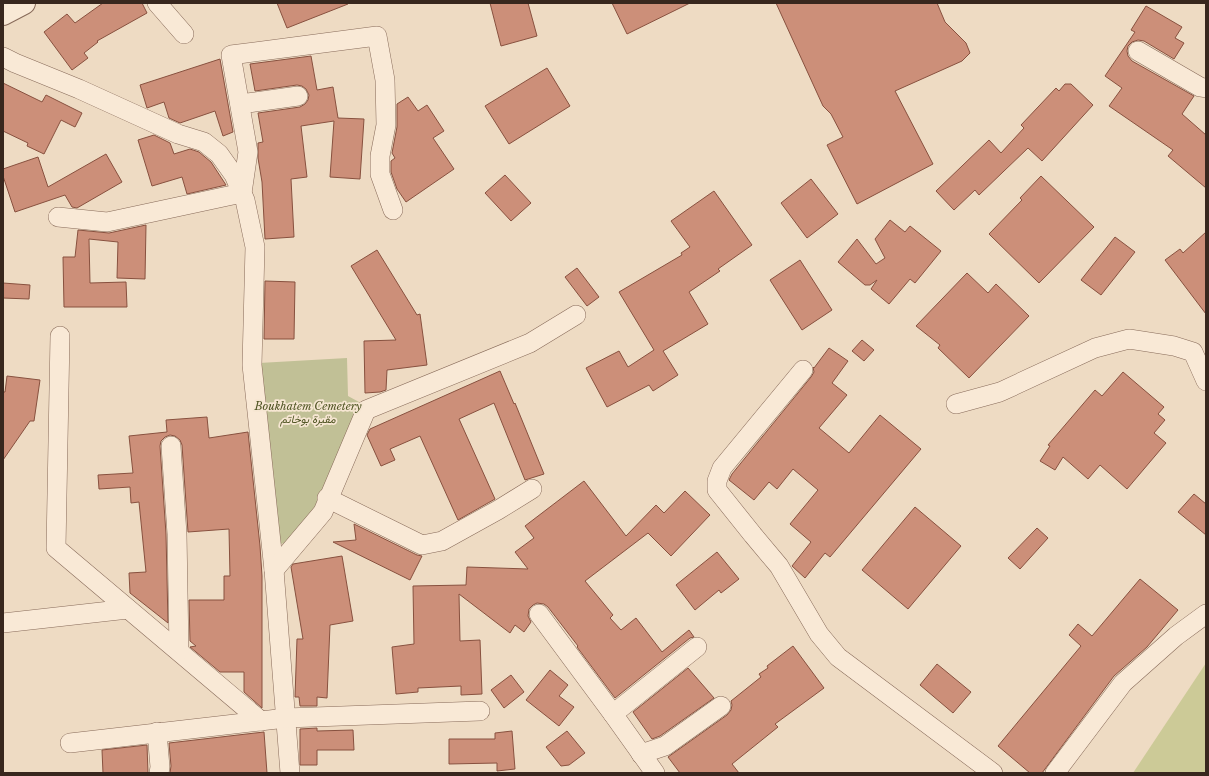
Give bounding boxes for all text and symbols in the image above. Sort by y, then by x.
park label: Boukhatem Cemetery مقبرة بوخاتم [253,399,362,427]

